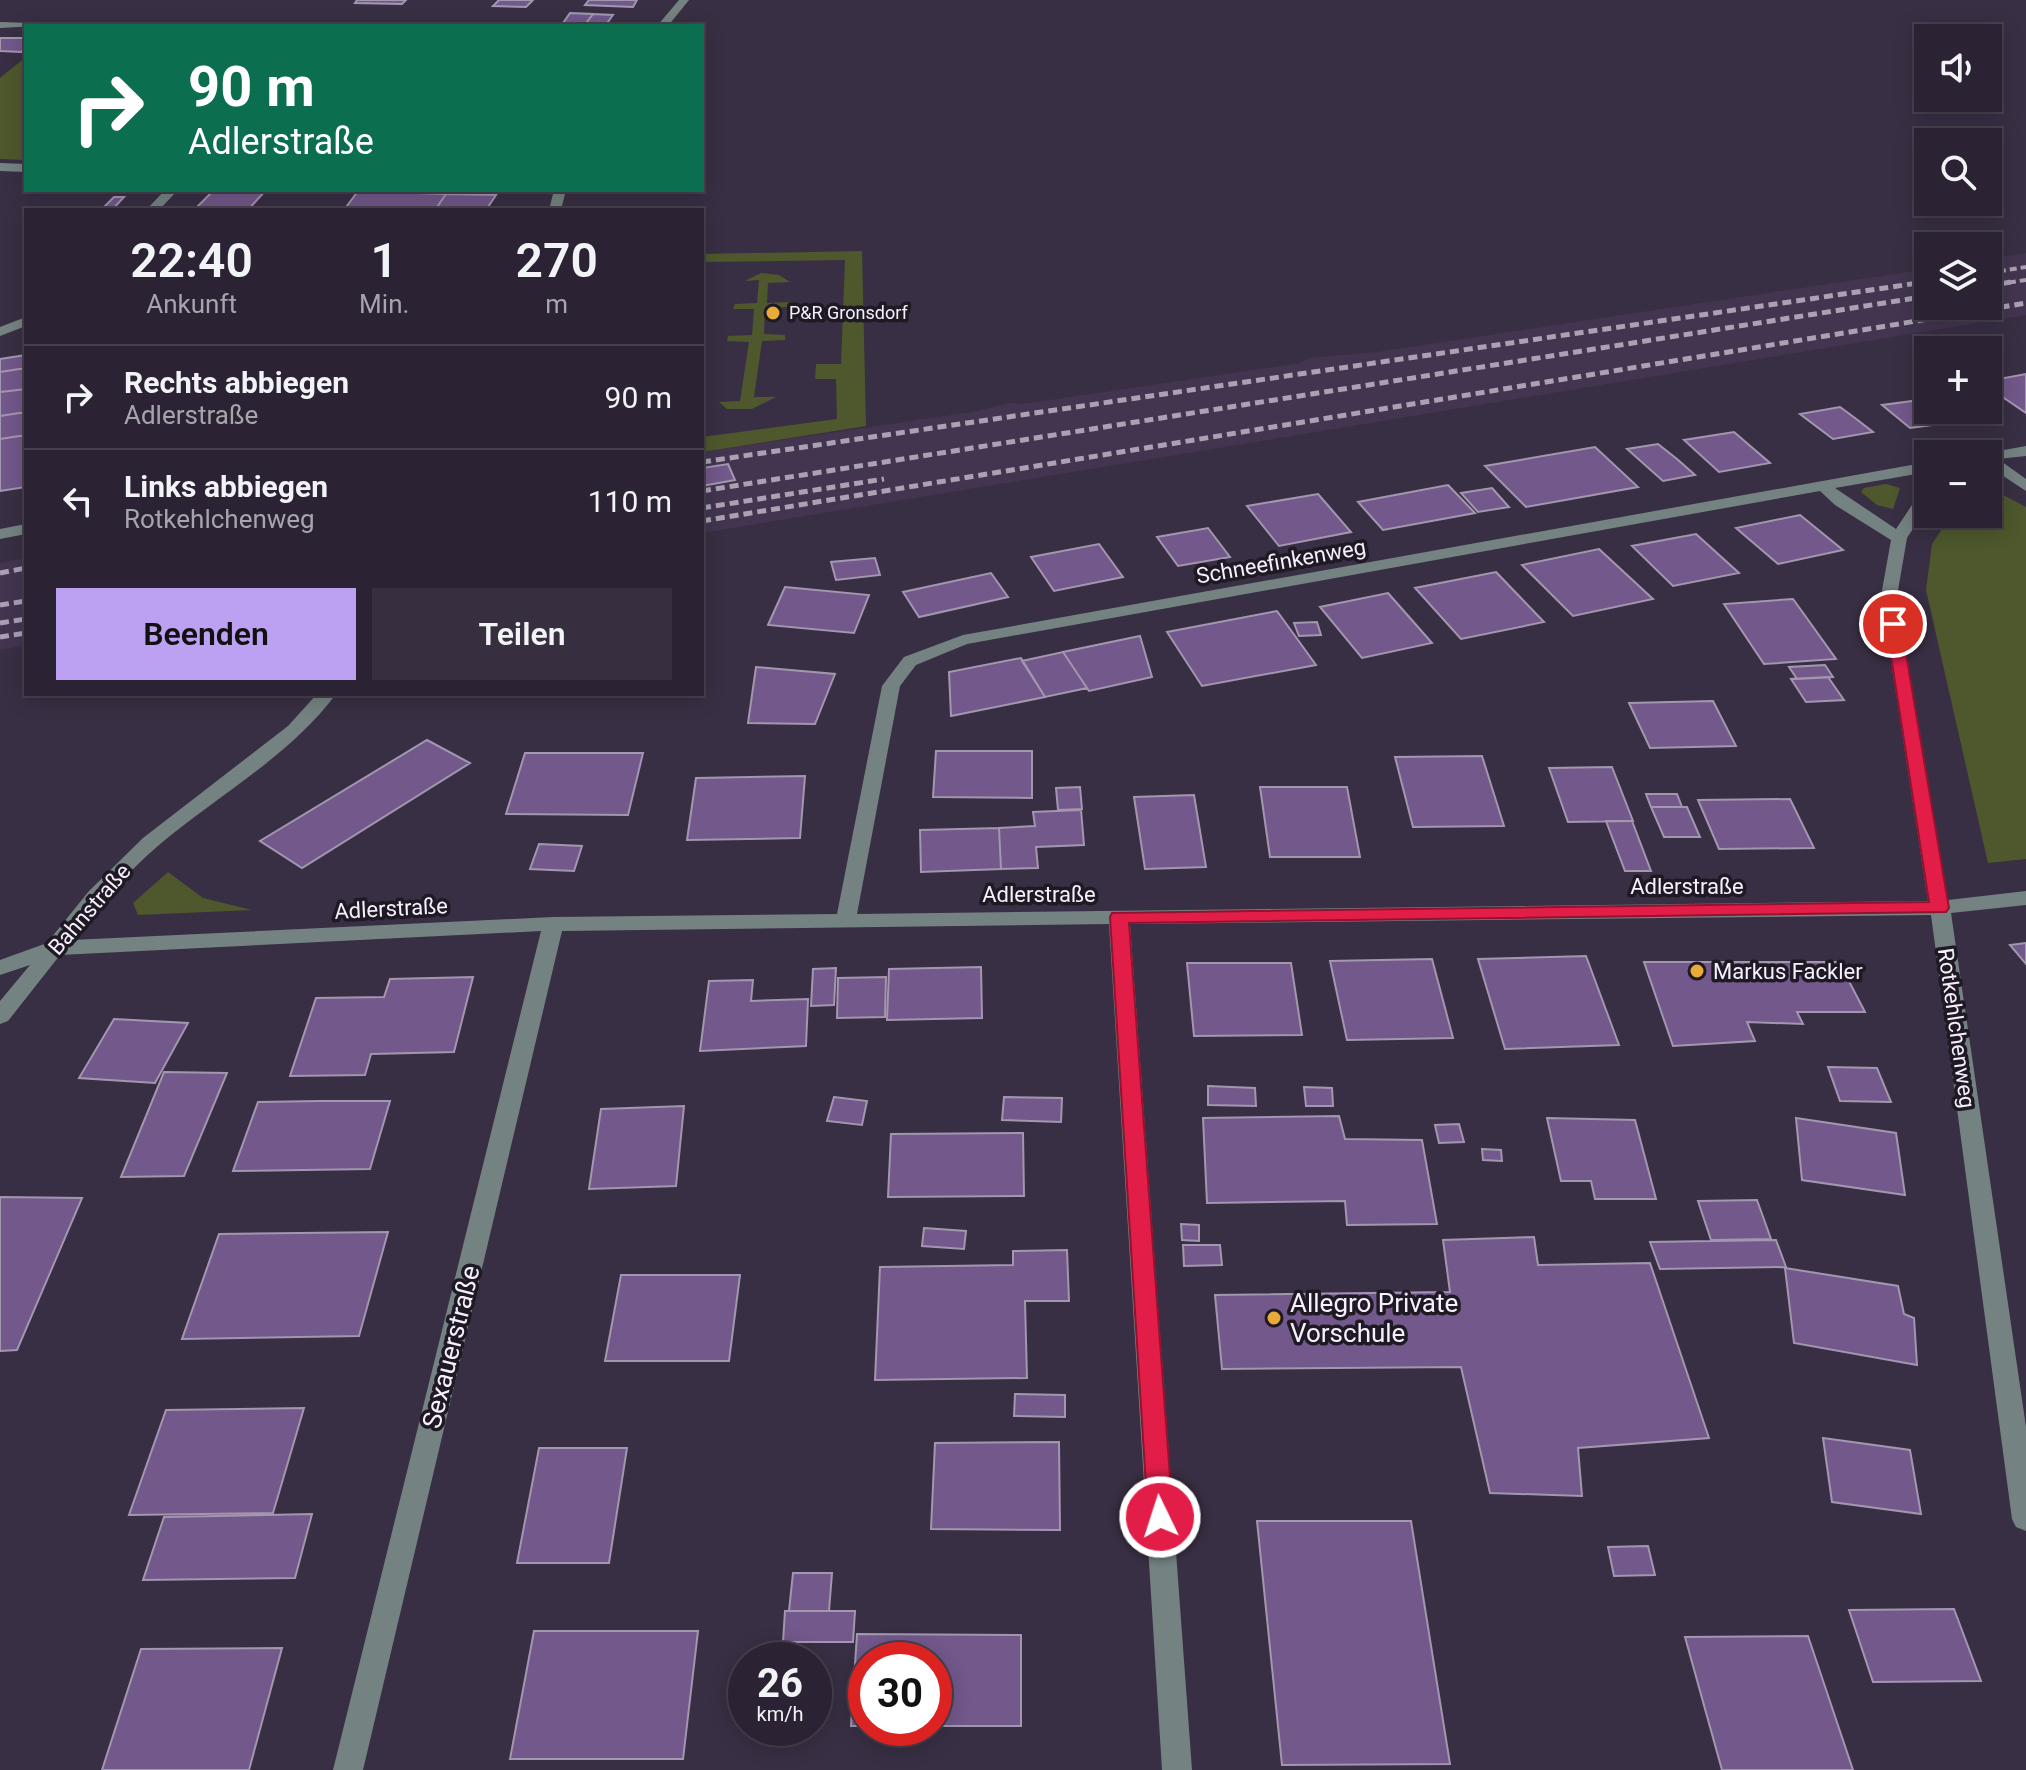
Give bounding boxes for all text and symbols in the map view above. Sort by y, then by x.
map controls [1914,24,2002,528]
button: sound [1914,24,2002,112]
text: 90 m [188,54,315,120]
icon: right [56,56,160,160]
text: Adlerstraße [188,121,374,163]
button: search [1914,128,2002,216]
text: 22:40 [130,232,253,289]
text: 1 [371,232,398,289]
text: 270 [516,232,598,289]
button: layers [1914,232,2002,320]
text: Ankunft [146,289,237,319]
text: Min. [359,289,409,319]
text: m [545,289,568,319]
place label: P&R Gronsdorf [789,302,908,323]
marker: P&R Gronsdorf [764,304,782,322]
button: + [1914,336,2002,424]
text: Rechts abbiegen [124,365,349,400]
icon: right [56,375,100,419]
text: 90 m [605,380,672,415]
text: Adlerstraße [124,400,258,430]
button: − [1914,440,2002,528]
text: Links abbiegen [124,469,328,504]
icon: left [56,479,100,523]
text: 110 m [588,484,672,519]
text: Rotkehlchenweg [124,504,315,534]
street label: Schneefinkenweg [1194,534,1368,589]
button: Beenden [56,588,356,680]
button: Teilen [372,588,672,680]
pin [1859,590,1927,658]
icon: arrive [1871,602,1915,646]
street label: Bahnstraße [43,859,136,960]
street label: Adlerstraße [1630,874,1744,899]
street label: Adlerstraße [982,882,1096,907]
street label: Adlerstraße [334,893,448,924]
street label: Rotkehlchenweg [1933,946,1980,1110]
place label: Markus Fackler [1713,959,1863,984]
marker: Markus Fackler [1688,962,1706,980]
street label: Sexauerstraße [416,1262,486,1432]
place label: Allegro Private Vorschule [1290,1288,1458,1348]
marker: Allegro Private Vorschule [1265,1309,1283,1327]
position arrow [1118,1475,1202,1559]
speed limit sign: 30 [848,1642,952,1746]
text: 26 [757,1660,803,1707]
text: km/h [757,1702,803,1726]

